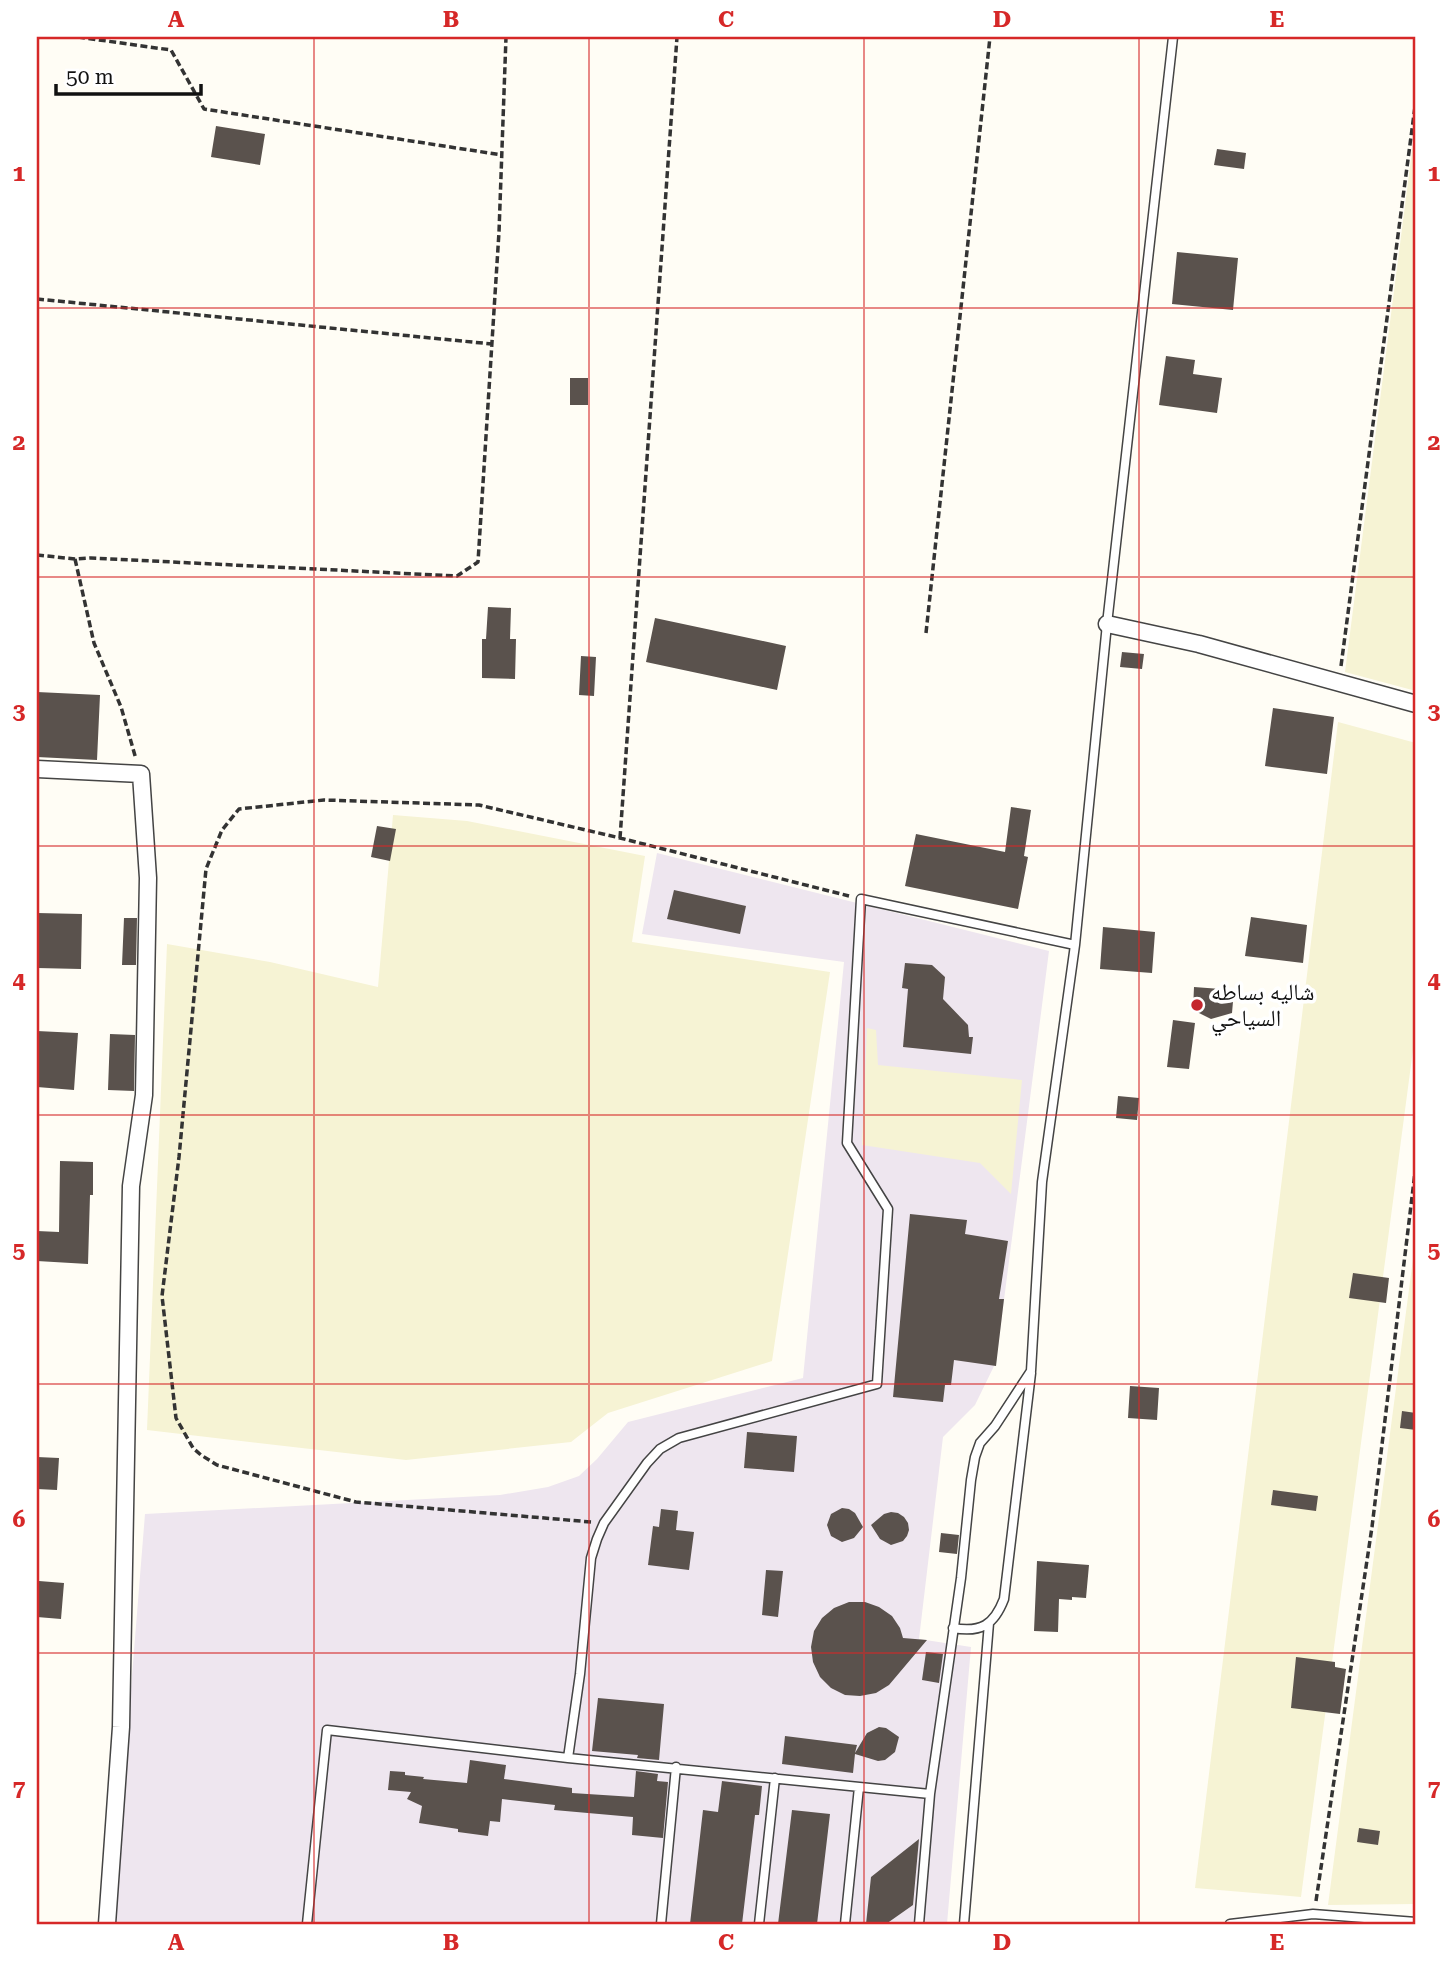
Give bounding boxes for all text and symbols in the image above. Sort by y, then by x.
text: A [168,6,185,33]
text: B [443,6,459,33]
text: C [718,6,734,33]
text: D [993,6,1011,33]
text: E [1270,6,1284,33]
scale bar [56,52,201,96]
text: 50 m [66,65,114,89]
text: 1 [13,160,26,187]
text: 1 [1428,160,1441,187]
text: 2 [13,429,25,456]
text: 2 [1428,429,1440,456]
text: 3 [13,698,26,725]
text: 3 [1428,698,1441,725]
text: 4 [13,967,26,994]
text: 4 [1428,967,1441,994]
place label: شاليه بساطه السياحي [1211,979,1314,1037]
marker: شاليه بساطه السياحي [1189,997,1205,1013]
text: 5 [13,1237,26,1264]
text: 5 [1428,1237,1441,1264]
text: 6 [13,1506,26,1533]
text: 6 [1428,1506,1441,1533]
text: 7 [13,1775,26,1802]
text: 7 [1428,1775,1441,1802]
text: A [168,1929,185,1956]
text: B [443,1929,459,1956]
text: C [718,1929,734,1956]
text: D [993,1929,1011,1956]
text: E [1270,1929,1284,1956]

